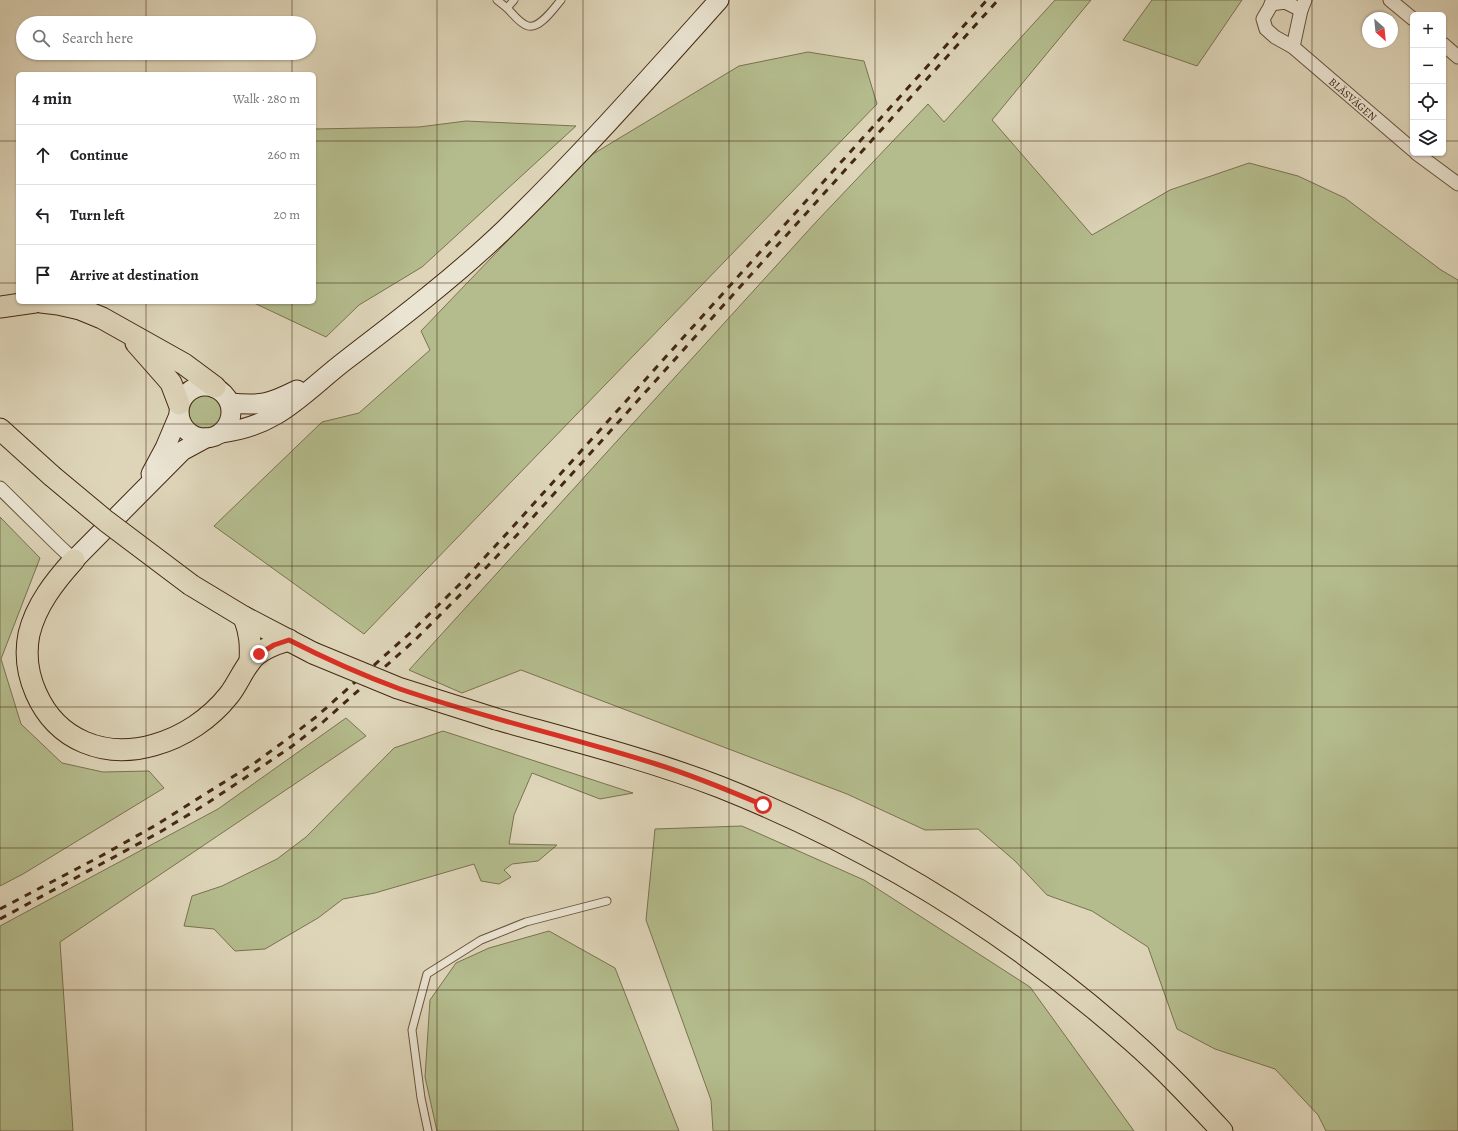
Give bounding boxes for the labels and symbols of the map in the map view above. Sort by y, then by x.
north arrow [1362,12,1398,48]
street label: BLÄSVÄGEN [1325,74,1380,124]
route end [250,645,268,663]
route start [754,796,772,814]

